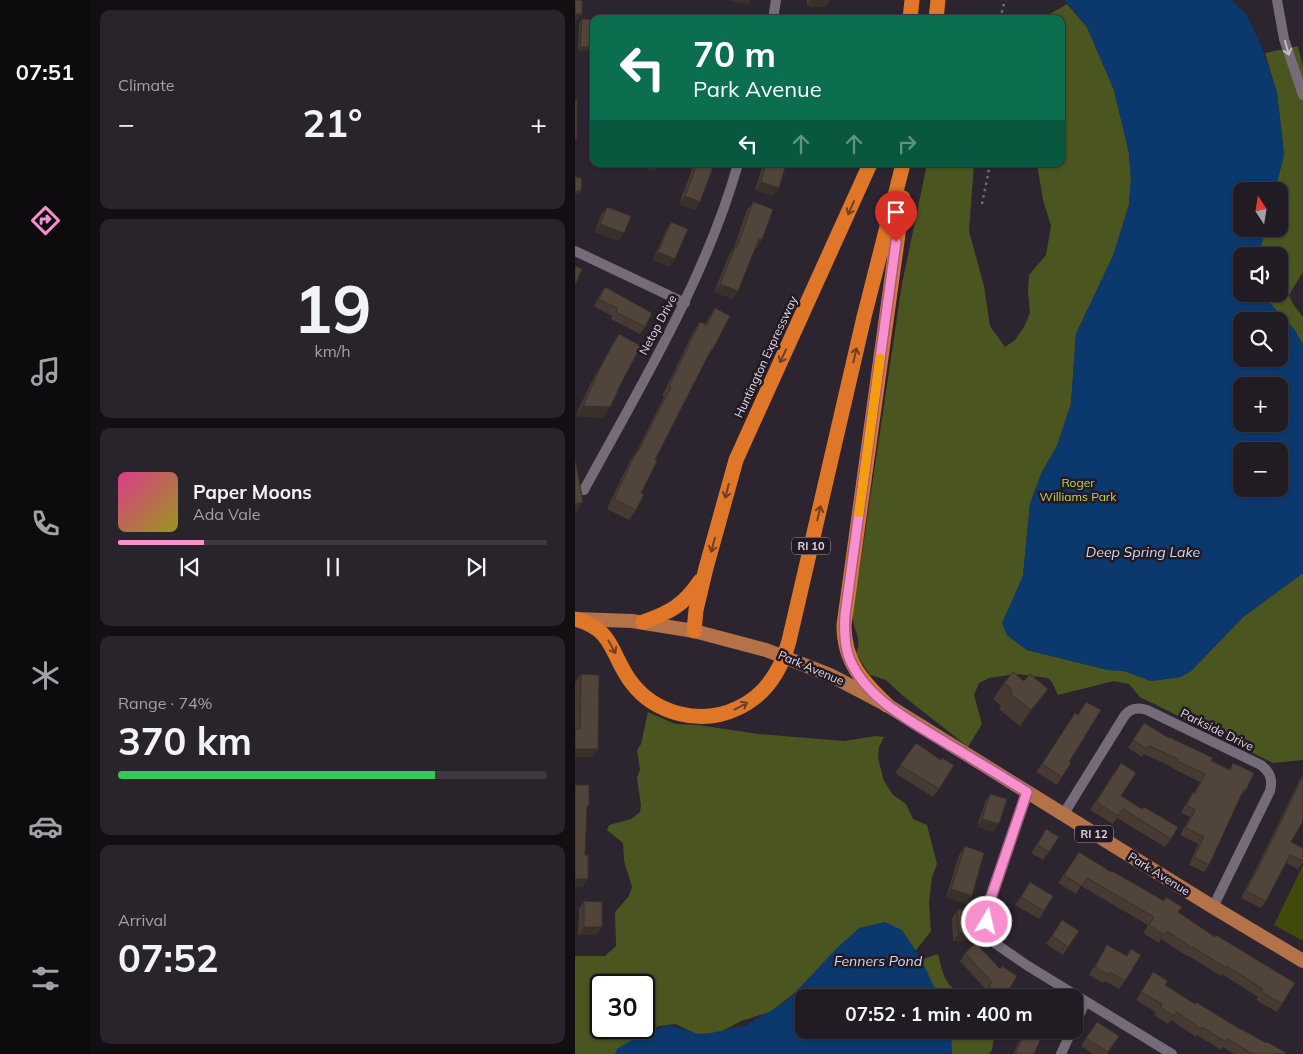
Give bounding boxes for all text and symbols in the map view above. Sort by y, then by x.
text: 70 m [693,32,776,76]
icon: left [610,35,675,100]
one-way arrow [1282,39,1292,55]
text: 07:51 [16,58,74,86]
text: Climate [118,75,174,95]
text: Park Avenue [693,75,822,103]
text: 21° [302,99,363,147]
text: − [118,106,135,141]
text: + [530,106,547,141]
icon: left [734,130,762,158]
icon: ahead [787,130,815,158]
icon: ahead [840,130,868,158]
icon: right [893,130,921,158]
north arrow [1233,182,1287,238]
map controls [1233,182,1288,497]
pin [875,191,917,242]
icon: arrive [882,198,910,226]
one-way arrow [845,200,855,215]
icon: directions [28,203,63,238]
button: sound [1233,247,1288,302]
text: 19 [293,268,372,349]
street label: Netop Drive [635,292,680,357]
street label: Huntington Expressway [731,293,801,420]
button: search [1233,312,1288,367]
text: km/h [314,341,351,361]
one-way arrow [851,347,860,363]
one-way arrow [778,348,787,363]
icon: music [28,354,63,389]
button: + [1233,377,1288,432]
button: − [1233,442,1288,497]
park label: Roger Williams Park [1040,475,1117,504]
text: Paper Moons [193,480,312,504]
one-way arrow [722,483,731,499]
text: Ada Vale [193,504,260,524]
icon: phone [28,506,63,541]
one-way arrow [815,506,824,522]
one-way arrow [707,537,717,553]
road number: RI 10 [792,538,830,554]
water label: Deep Spring Lake [1086,543,1201,561]
icon: previous [176,553,204,581]
icon: pause [319,553,347,581]
icon: next [462,553,490,581]
one-way arrow [608,640,618,654]
street label: Park Avenue [776,647,846,688]
icon: climate [28,658,63,693]
text: Range · 74% [118,693,213,713]
one-way arrow [734,701,749,711]
street label: Parkside Drive [1178,705,1256,754]
text: 370 km [118,717,252,765]
icon: car [28,809,63,844]
road number: RI 12 [1075,826,1113,842]
street label: Park Avenue [1126,849,1193,899]
position arrow [960,895,1012,947]
text: Arrival [118,910,167,930]
text: 07:52 [118,934,219,982]
water label: Fenners Pond [834,952,923,970]
icon: filters [28,961,63,996]
speed limit sign: 30 [590,974,655,1039]
text: 07:52 · 1 min · 400 m [845,1002,1033,1026]

